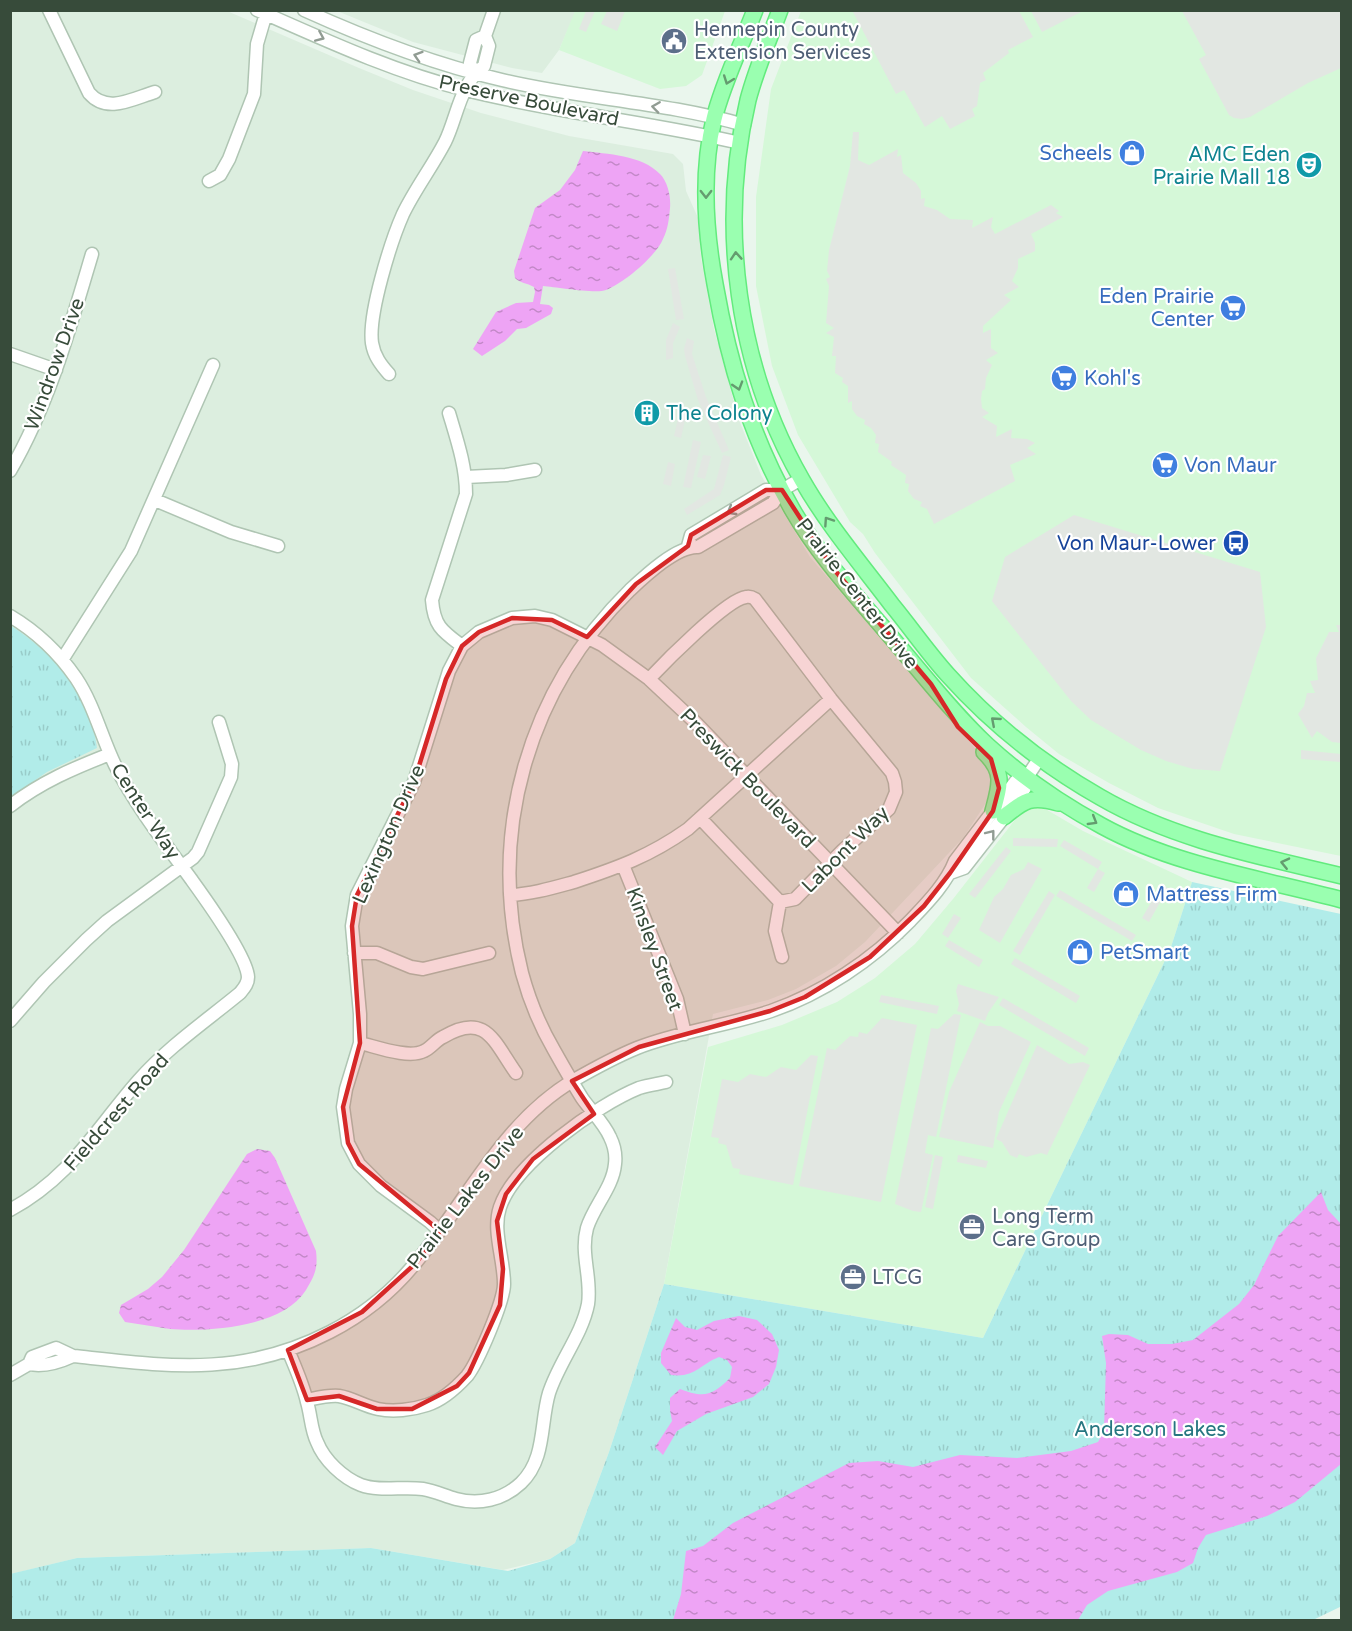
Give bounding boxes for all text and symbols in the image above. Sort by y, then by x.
place label: Hennepin County Extension Services [694,18,871,65]
public building icon: Hennepin County Extension Services [659,26,689,56]
one-way arrow [314,30,325,42]
one-way arrow [413,51,424,63]
street label: Preserve Boulevard [437,70,621,132]
one-way arrow [722,74,735,85]
one-way arrow [652,102,661,114]
shop icon: Scheels [1117,138,1147,168]
place label: Scheels [1040,142,1112,166]
place label: AMC Eden Prairie Mall 18 [1153,143,1290,190]
theatre icon: AMC Eden Prairie Mall 18 [1294,150,1324,180]
one-way arrow [700,190,712,199]
one-way arrow [730,252,743,261]
place label: Eden Prairie Center [1099,285,1214,332]
supermarket icon: Eden Prairie Center [1218,293,1248,323]
street label: Windrow Drive [20,295,90,434]
supermarket icon: Kohl's [1049,363,1079,393]
place label: Kohl's [1084,367,1141,391]
one-way arrow [731,380,743,391]
building icon: The Colony [632,398,662,428]
place label: The Colony [666,402,773,426]
supermarket icon: Von Maur [1150,450,1180,480]
place label: Von Maur [1184,454,1277,478]
one-way arrow [727,504,737,516]
street label: Prairie Center Drive [791,514,923,674]
one-way arrow [824,516,835,527]
bus stop icon: Von Maur-Lower [1221,528,1251,558]
place label: Von Maur-Lower [1057,532,1216,556]
street label: Preswick Boulevard [674,704,820,854]
one-way arrow [991,718,1002,729]
street label: Center Way [105,759,185,864]
street label: Lexington Drive [348,761,430,908]
street label: Labont Way [797,801,895,898]
one-way arrow [1087,813,1097,825]
one-way arrow [983,829,994,840]
one-way arrow [1280,857,1290,870]
shop icon: Mattress Firm [1111,879,1141,909]
place label: Mattress Firm [1146,883,1278,907]
street label: Kinsley Street [621,884,688,1015]
shop icon: PetSmart [1065,937,1095,967]
place label: PetSmart [1100,941,1190,965]
street label: Fieldcrest Road [59,1049,174,1176]
street label: Prairie Lakes Drive [402,1121,529,1274]
place label: Long Term Care Group [992,1205,1100,1252]
office icon: Long Term Care Group [957,1212,987,1242]
office icon: LTCG [838,1262,868,1292]
place label: LTCG [872,1266,922,1290]
park label: Anderson Lakes [1074,1418,1226,1442]

